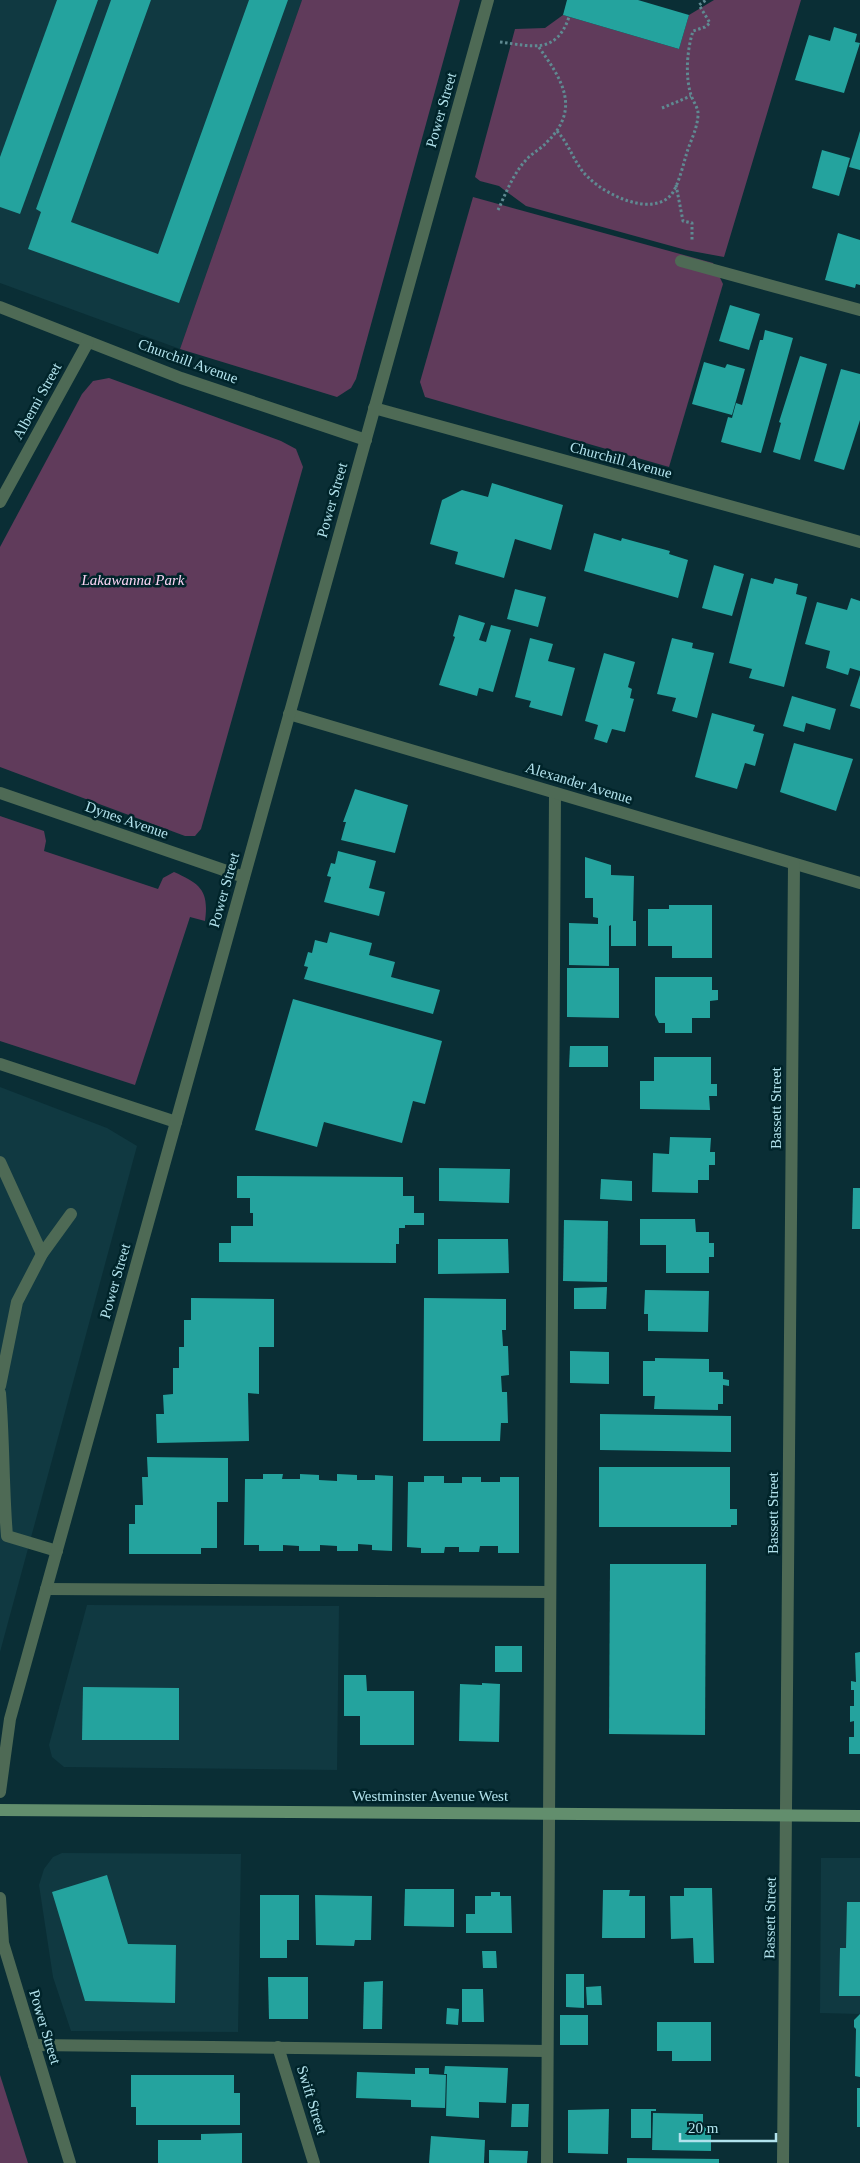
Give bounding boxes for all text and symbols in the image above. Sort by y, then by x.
street label: Power Street [423,70,460,149]
street label: Churchill Avenue [136,336,240,387]
street label: Alberni Street [10,359,65,442]
street label: Churchill Avenue [568,439,674,481]
street label: Power Street [314,460,351,539]
park label: Lakawanna Park [81,572,185,588]
street label: Alexander Avenue [524,759,635,807]
street label: Dynes Avenue [83,798,171,842]
street label: Power Street [206,850,243,929]
street label: Bassett Street [768,1066,784,1149]
street label: Power Street [97,1241,134,1320]
street label: Bassett Street [765,1471,781,1554]
street label: Westminster Avenue West [352,1788,509,1804]
street label: Bassett Street [761,1876,779,1959]
street label: Power Street [26,1988,64,2067]
street label: Swift Street [294,2064,330,2137]
scale bar [680,2110,776,2142]
text: 20 m [688,2120,719,2136]

